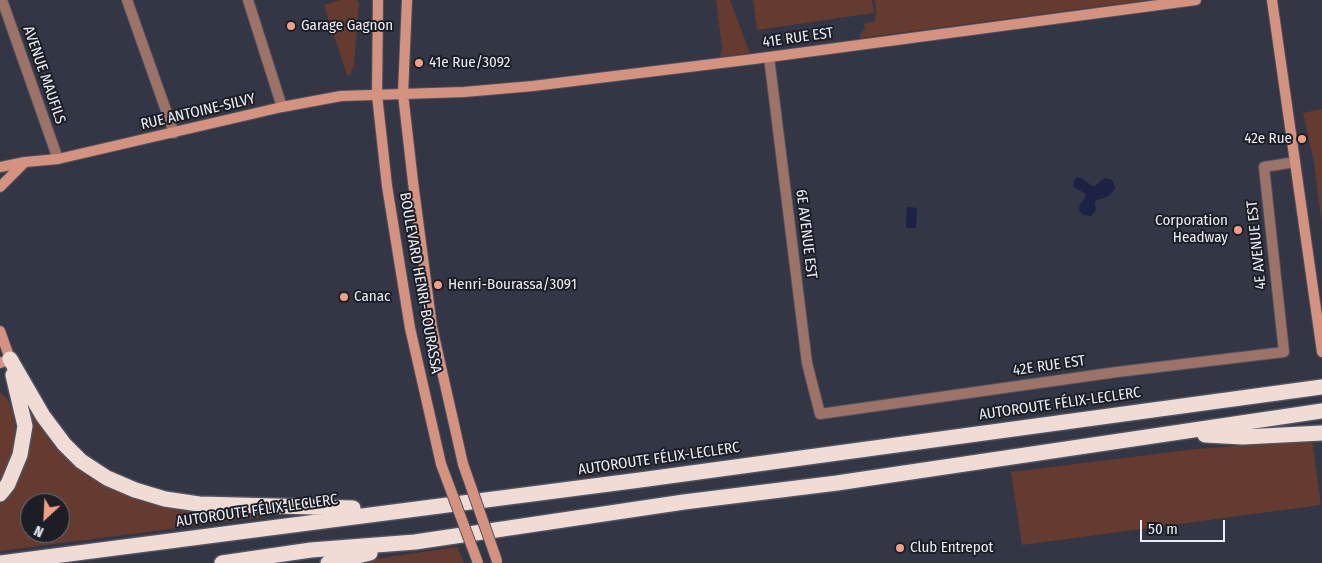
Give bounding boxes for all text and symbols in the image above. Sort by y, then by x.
place label: Garage Gagnon [301,17,393,35]
marker: Garage Gagnon [285,20,297,32]
street label: AVENUE MAUFILS [19,24,69,126]
street label: 41E RUE EST [761,24,835,52]
place label: 41e Rue/3092 [429,54,510,72]
marker: 41e Rue/3092 [413,57,425,69]
street label: RUE ANTOINE-SILVY [139,90,257,134]
place label: 42e Rue [1244,130,1292,148]
marker: 42e Rue [1296,133,1308,145]
street label: 6E AVENUE EST [792,188,820,280]
street label: BOULEVARD HENRI-BOURASSA [395,191,445,375]
street label: 4E AVENUE EST [1243,200,1271,290]
place label: Corporation Headway [1155,212,1228,247]
marker: Corporation Headway [1232,224,1244,236]
place label: Henri-Bourassa/3091 [448,276,577,294]
marker: Henri-Bourassa/3091 [432,279,444,291]
place label: Canac [354,288,390,306]
marker: Canac [338,291,350,303]
street label: 42E RUE EST [1012,352,1086,380]
street label: AUTOROUTE FÉLIX-LECLERC [978,384,1142,424]
street label: AUTOROUTE FÉLIX-LECLERC [577,439,741,479]
street label: AUTOROUTE FÉLIX-LECLERC [175,491,339,531]
north arrow [20,493,70,543]
scale bar [1142,510,1227,542]
text: 50 m [1148,520,1178,538]
text: N [31,522,46,541]
place label: Club Entrepot [910,539,993,557]
marker: Club Entrepot [894,542,906,554]

